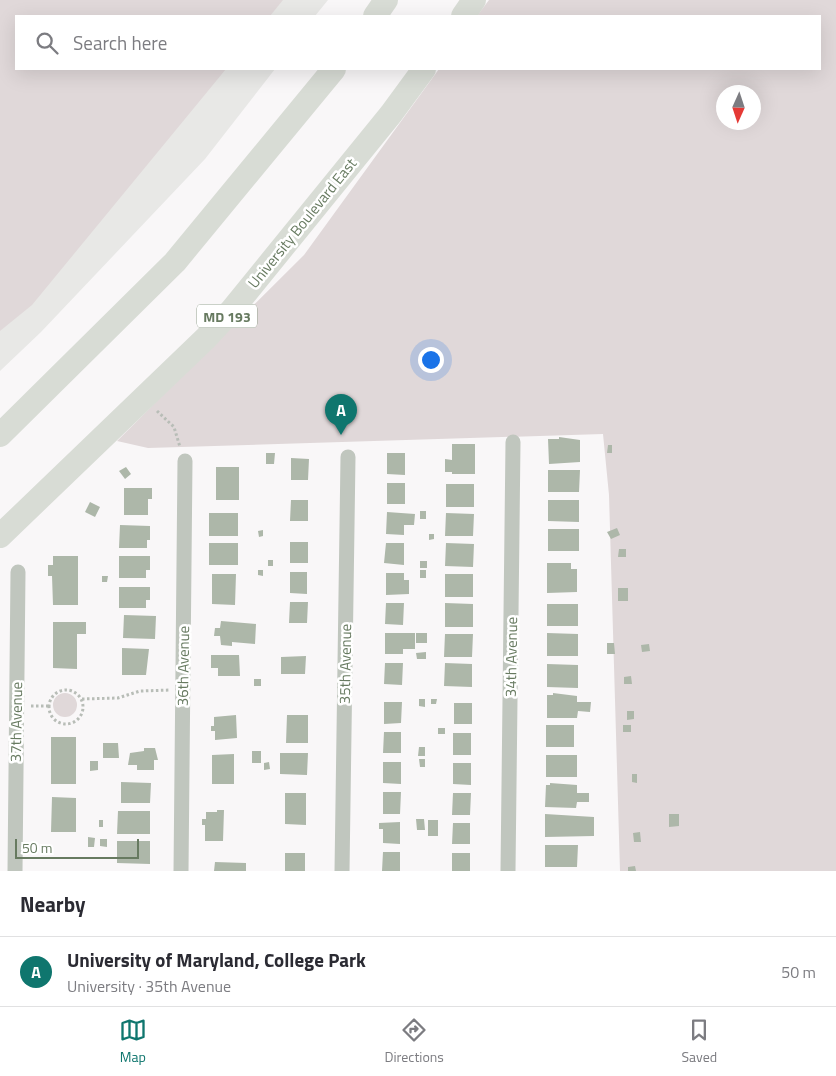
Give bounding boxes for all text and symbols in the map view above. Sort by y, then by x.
search box [15,15,821,70]
text: Search here [73,28,167,57]
icon: search [33,29,61,57]
north arrow [716,85,761,130]
street label: University Boulevard East [242,152,362,293]
road number: MD 193 [197,304,257,328]
your location [418,347,444,373]
pin: A [325,394,357,435]
street label: 34th Avenue [499,617,523,697]
street label: 35th Avenue [333,624,357,704]
street label: 36th Avenue [171,626,195,706]
street label: 37th Avenue [4,682,28,762]
scale bar [15,836,139,859]
text: 50 m [22,837,52,858]
text: Nearby [20,888,85,920]
text: University of Maryland, College Park [67,945,366,974]
text: A [31,960,41,984]
text: 50 m [781,960,816,984]
text: University · 35th Avenue [67,974,231,998]
tab: Map [119,1016,147,1067]
tab: Directions [384,1016,444,1067]
tab: Saved [682,1016,717,1067]

